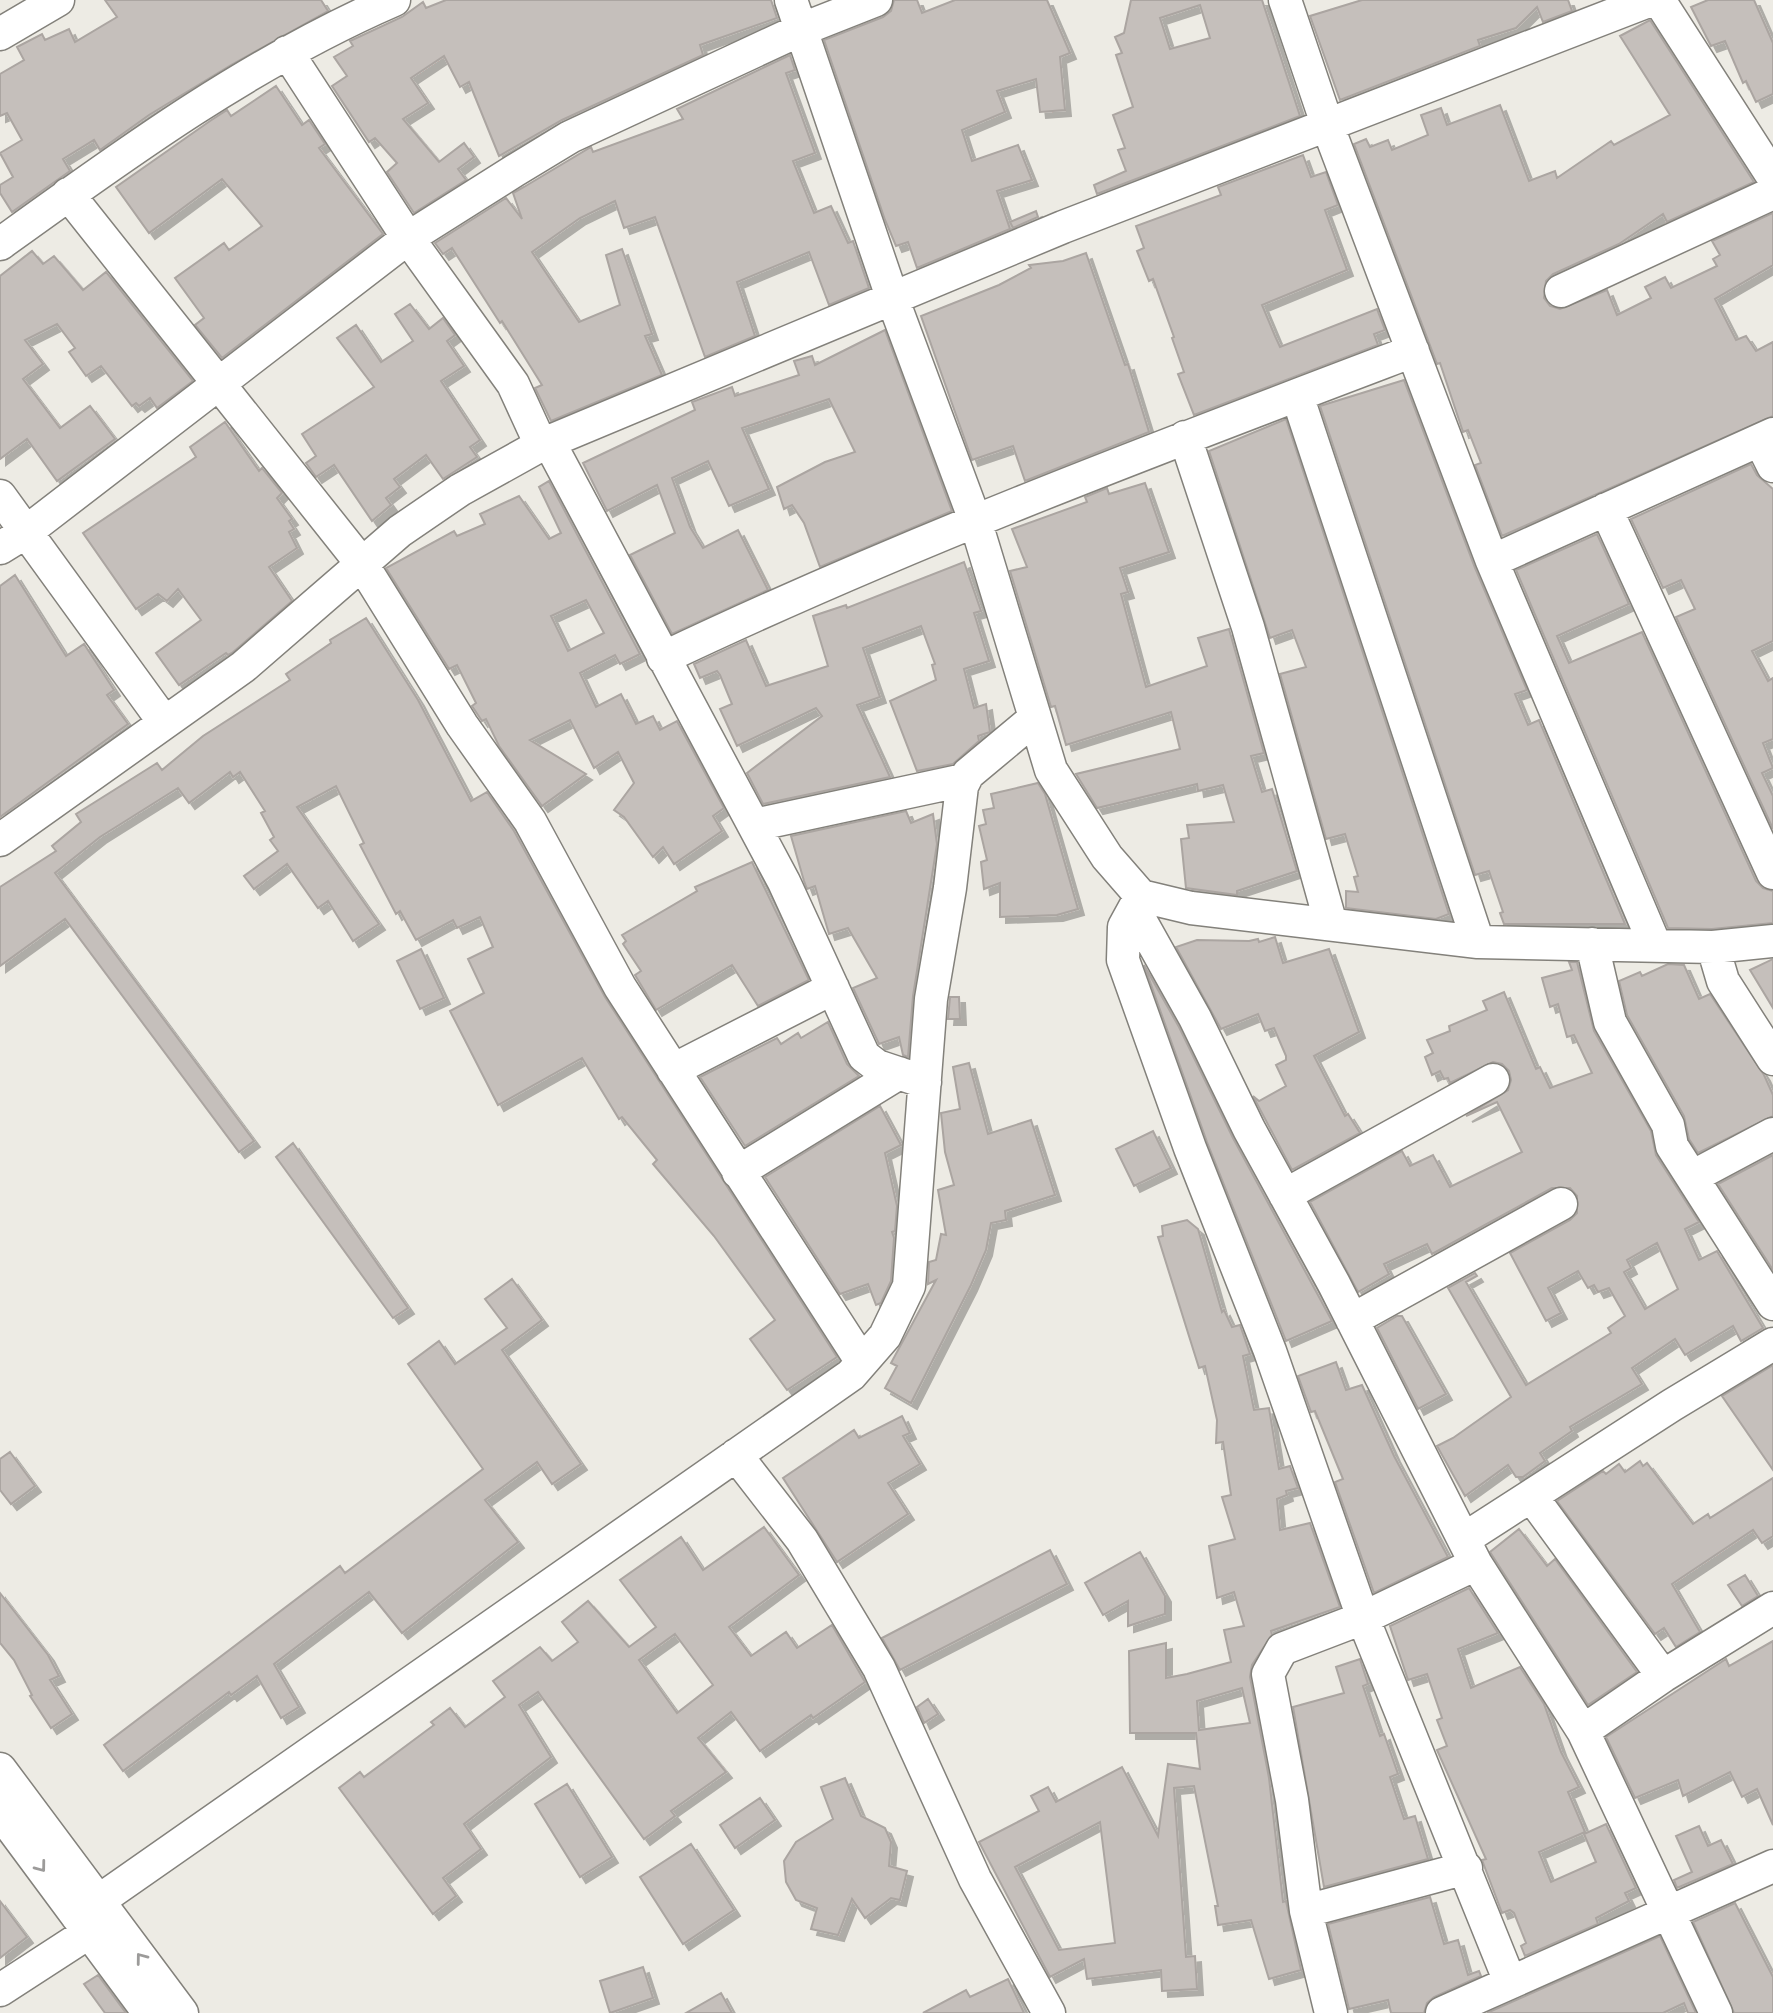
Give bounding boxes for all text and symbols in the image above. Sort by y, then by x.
one-way arrow [33,1859,45,1872]
one-way arrow [137,1953,149,1966]

